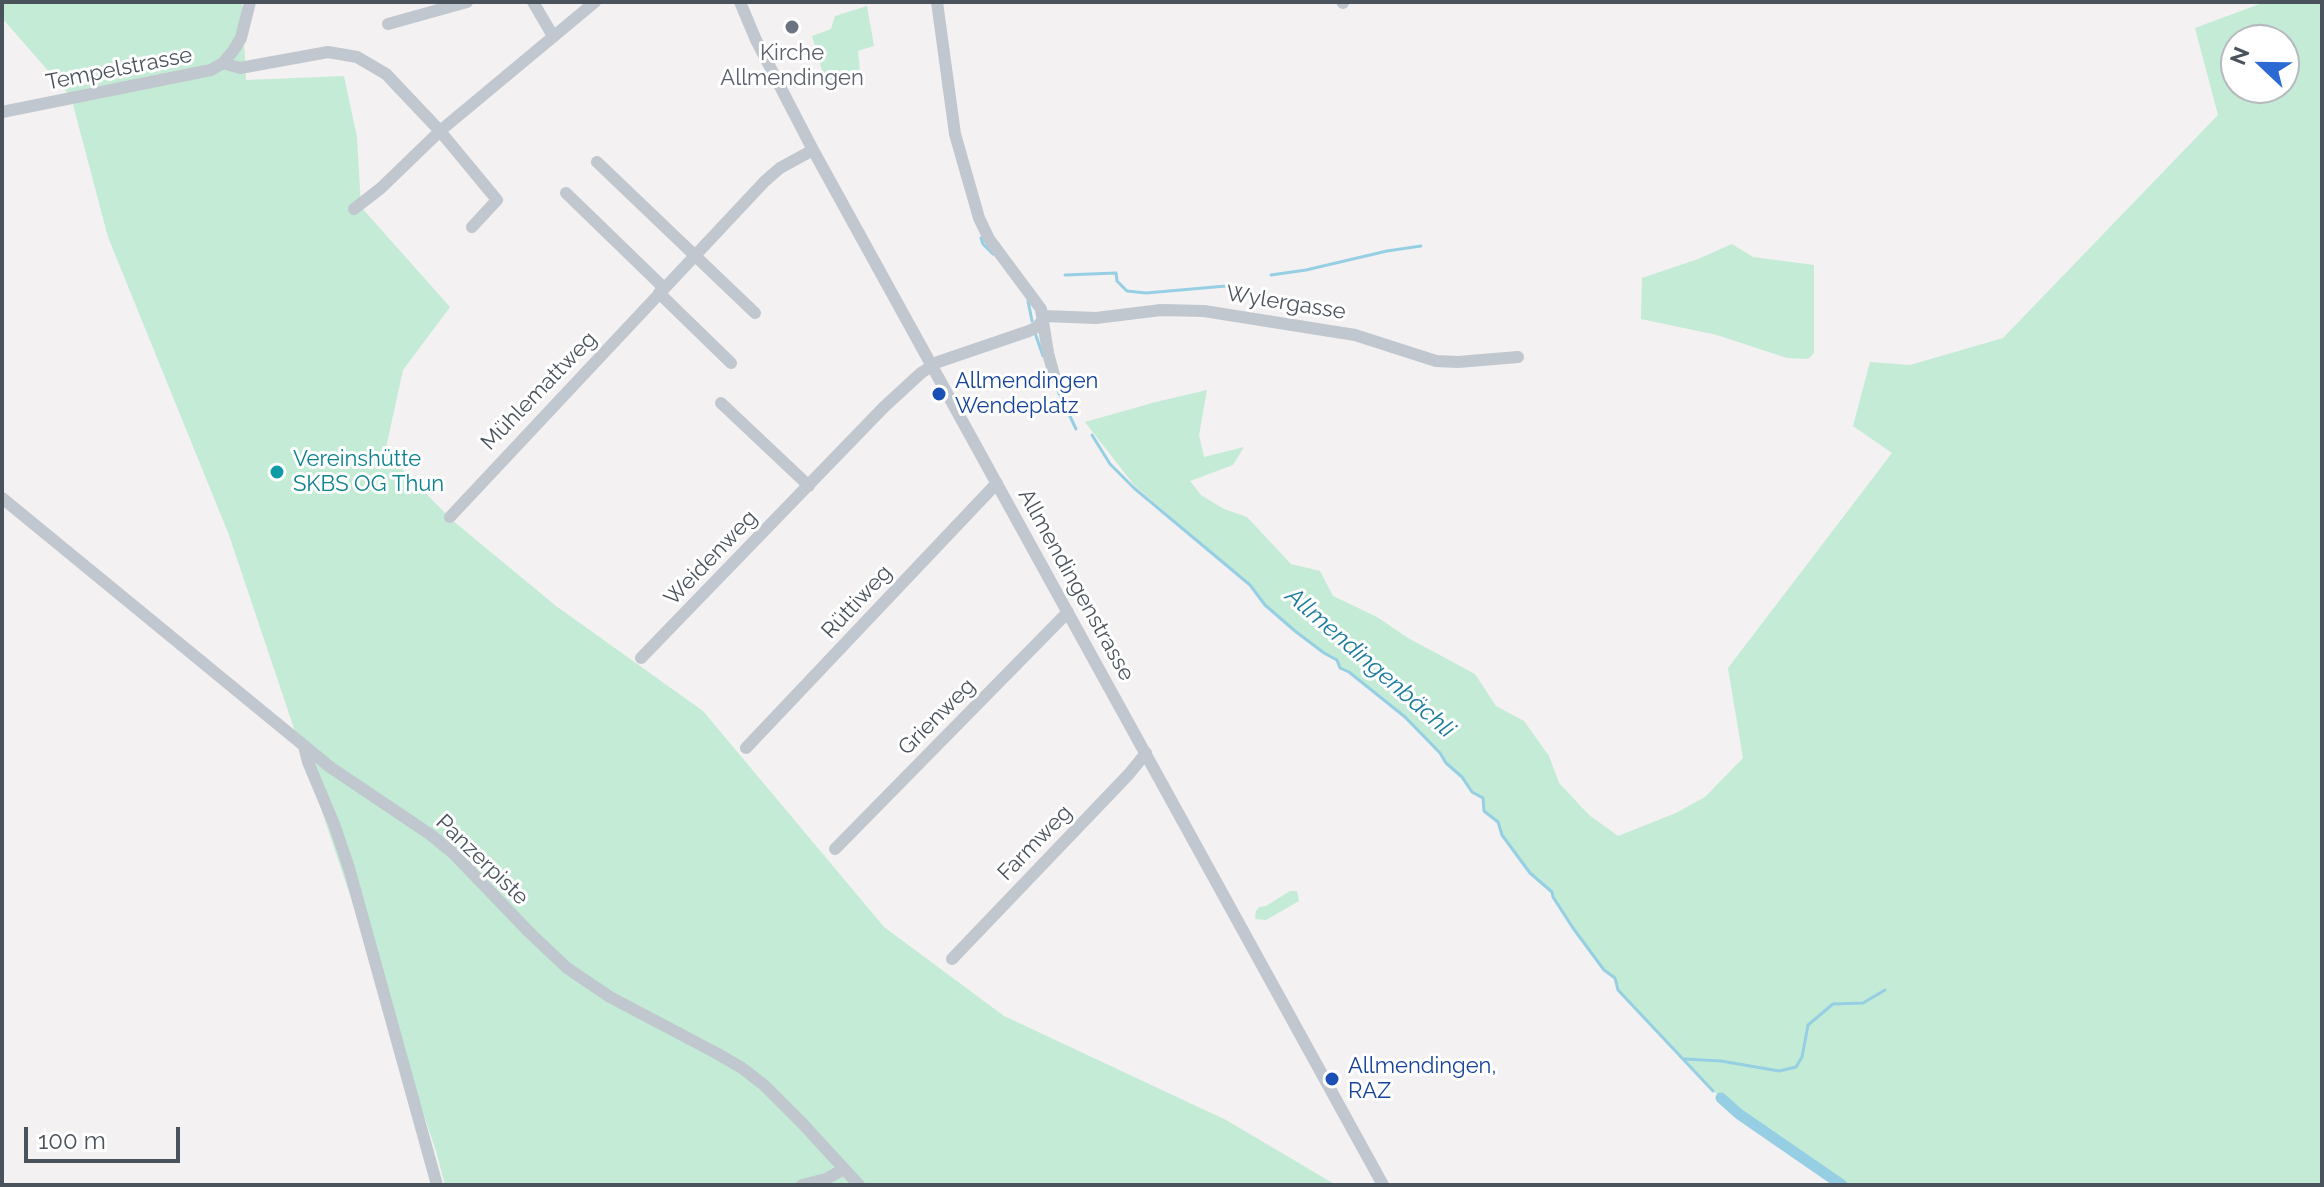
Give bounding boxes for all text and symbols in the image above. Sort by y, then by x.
marker: Kirche Allmendingen [783,18,801,36]
north arrow [2220,24,2300,104]
place label: Kirche Allmendingen [720,40,864,92]
street label: Tempelstrasse [44,42,194,96]
text: N [2224,43,2255,68]
street label: Wylergasse [1224,281,1348,325]
street label: Mühlemattweg [476,326,602,456]
place label: Allmendingen Wendeplatz [955,368,1098,420]
marker: Allmendingen Wendeplatz [930,385,948,403]
place label: Vereinshütte SKBS OG Thun [293,446,444,498]
marker: Vereinshütte SKBS OG Thun [268,463,286,481]
street label: Allmendingenstrasse [1012,484,1140,686]
street label: Weidenweg [659,505,763,611]
street label: Rüttiweg [816,560,898,644]
water label: Allmendingenbächli [1279,582,1461,744]
street label: Grienweg [893,673,981,761]
street label: Farmweg [992,800,1078,886]
street label: Panzerpiste [430,809,534,911]
place label: Allmendingen, RAZ [1348,1053,1496,1104]
marker: Allmendingen, RAZ [1323,1070,1341,1088]
scale bar [28,1111,184,1161]
text: 100 m [38,1126,106,1155]

